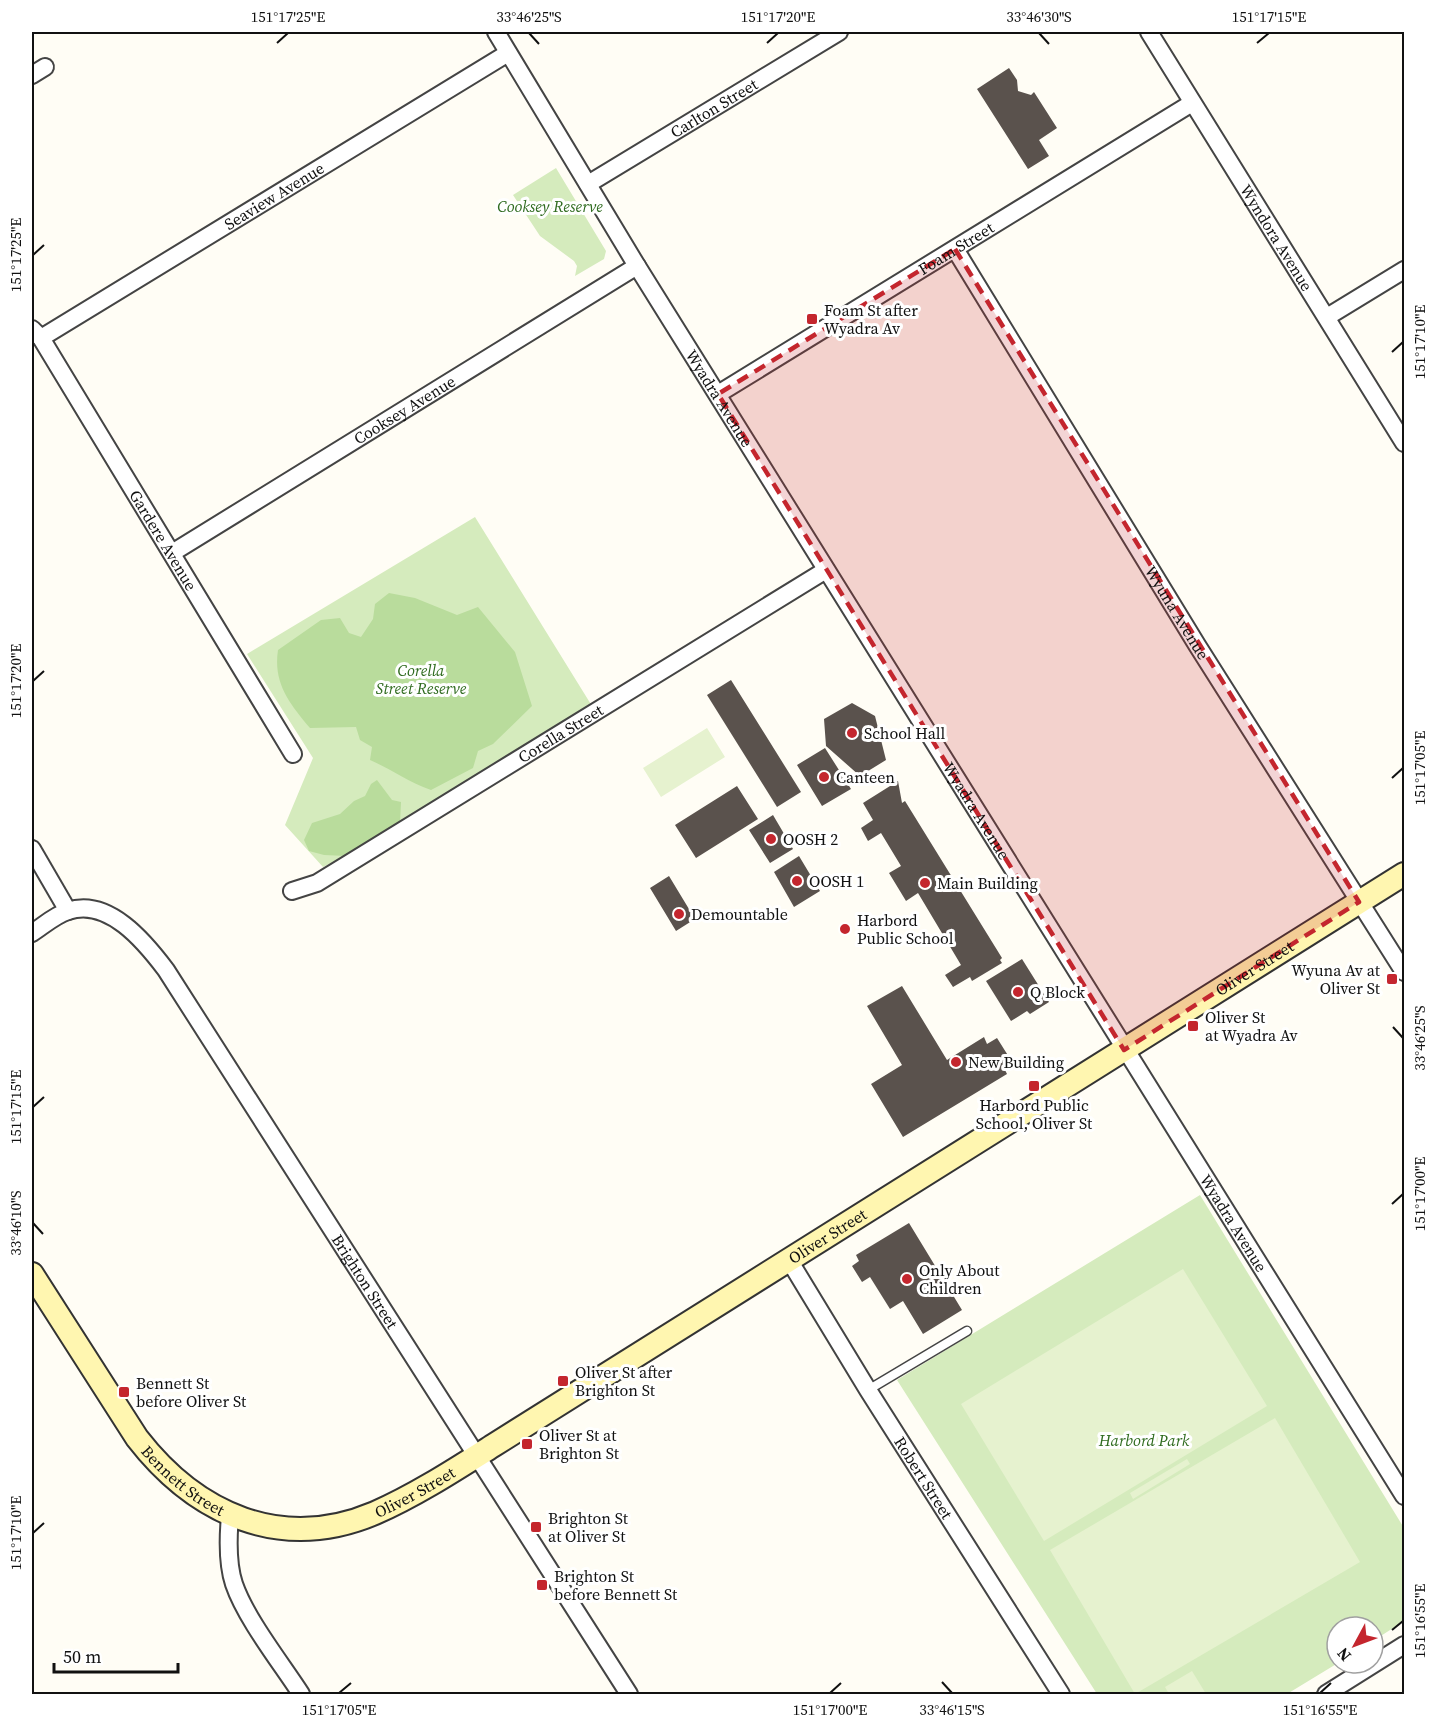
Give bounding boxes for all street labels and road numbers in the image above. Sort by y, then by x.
street label: Carlton Street [666,73,762,143]
street label: Seaview Avenue [220,157,328,235]
street label: Wyndora Avenue [1235,180,1318,295]
street label: Foam Street [914,216,998,280]
street label: Wyadra Avenue [681,345,758,451]
street label: Cooksey Avenue [349,370,459,449]
street label: Gardere Avenue [124,486,202,595]
street label: Wyuna Avenue [1140,561,1214,664]
street label: Corella Street [514,698,608,768]
street label: Wyadra Avenue [938,758,1015,864]
street label: Oliver Street [1211,935,1298,1001]
street label: Wyadra Avenue [1195,1170,1272,1276]
street label: Oliver Street [784,1203,871,1269]
street label: Brighton Street [327,1230,404,1333]
street label: Robert Street [889,1432,959,1524]
street label: Bennett Street [137,1441,229,1521]
street label: Oliver Street [371,1461,460,1523]

